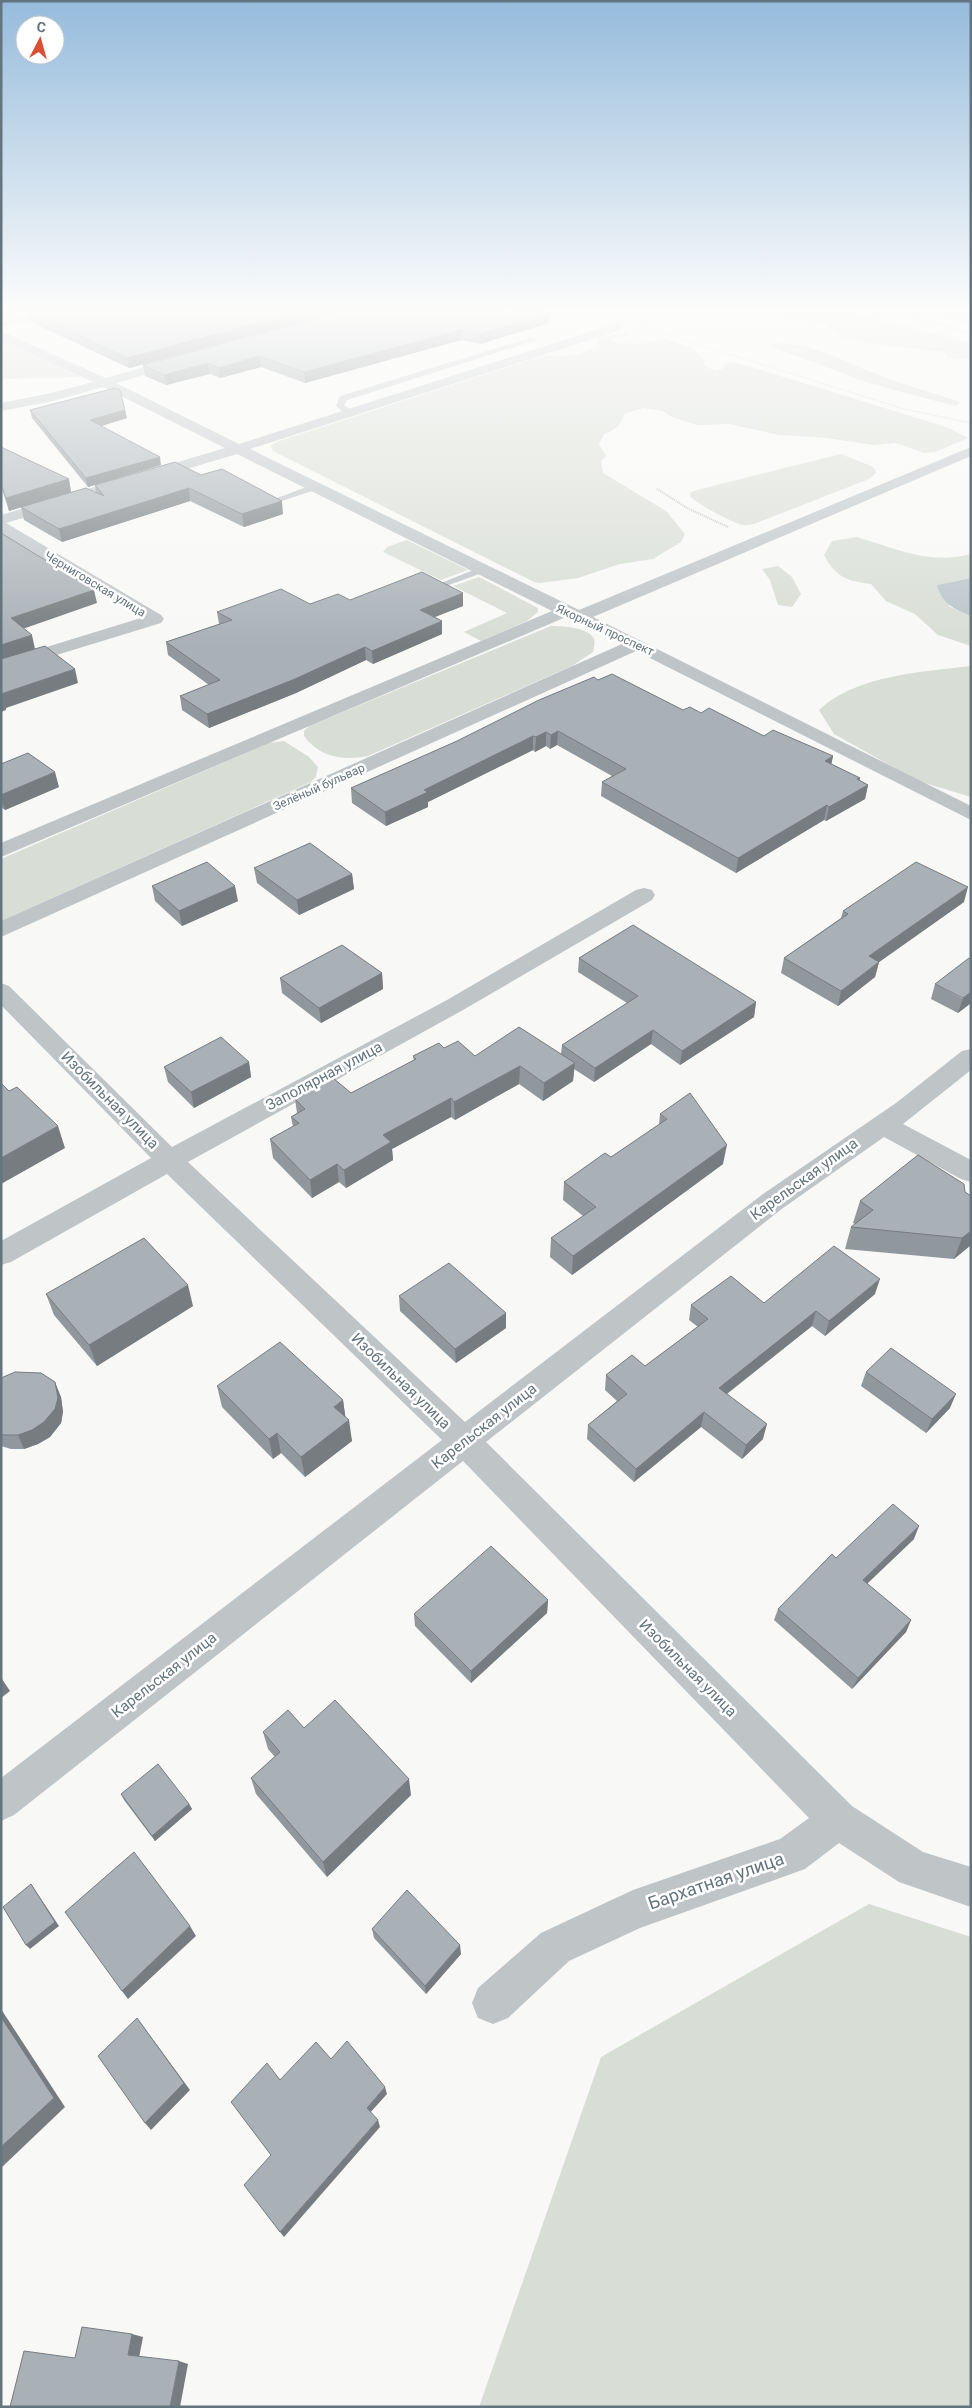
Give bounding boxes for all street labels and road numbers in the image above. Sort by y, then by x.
street label: Черниговская улица [42,548,148,620]
street label: Якорный проспект [554,601,656,659]
street label: Зелёный бульвар [271,760,367,813]
street label: Заполярная улица [263,1038,385,1114]
street label: Изобильная улица [58,1048,162,1152]
street label: Карельская улица [747,1134,861,1224]
street label: Изобильная улица [348,1329,454,1433]
street label: Карельская улица [428,1379,540,1473]
street label: Изобильная улица [636,1616,740,1720]
street label: Карельская улица [108,1628,220,1722]
street label: Бархатная улица [645,1847,787,1914]

